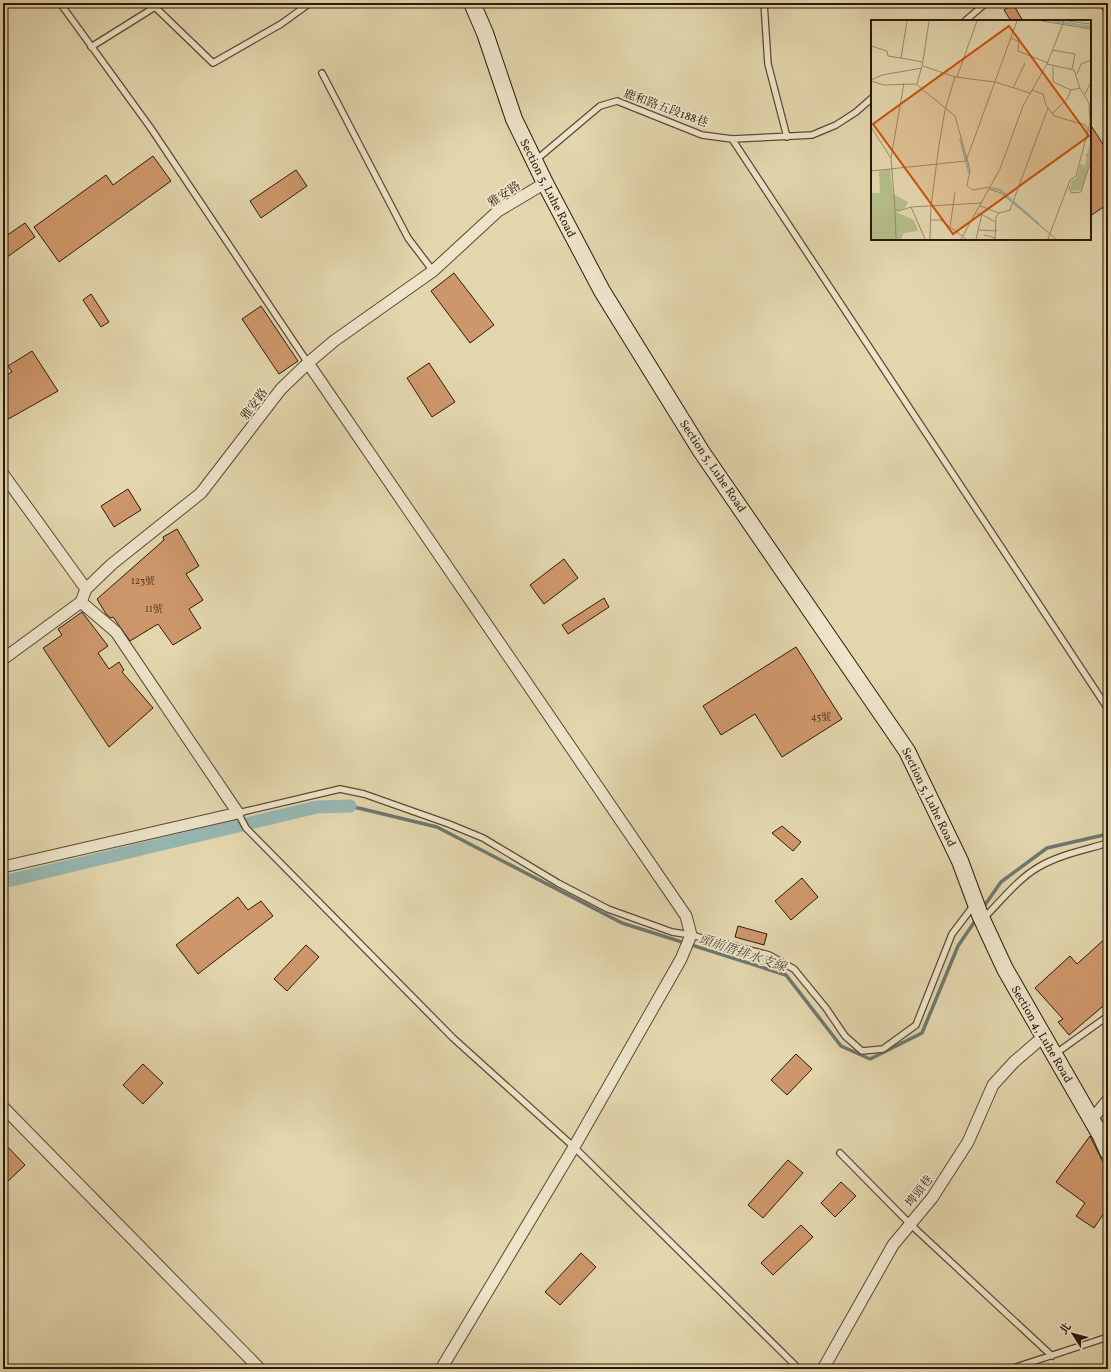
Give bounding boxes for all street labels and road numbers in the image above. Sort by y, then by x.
street label: 鹿和路五段188巷 [621,86,710,132]
street label: Section 5, Luhe Road [515,136,579,241]
street label: 雅安路 [485,178,524,211]
street label: 雅安路 [238,385,272,424]
street label: Section 5, Luhe Road [675,417,749,516]
street label: Section 5, Luhe Road [897,745,959,850]
street label: Section 4, Luhe Road [1007,983,1076,1086]
street label: 埤頭巷 [902,1173,937,1211]

